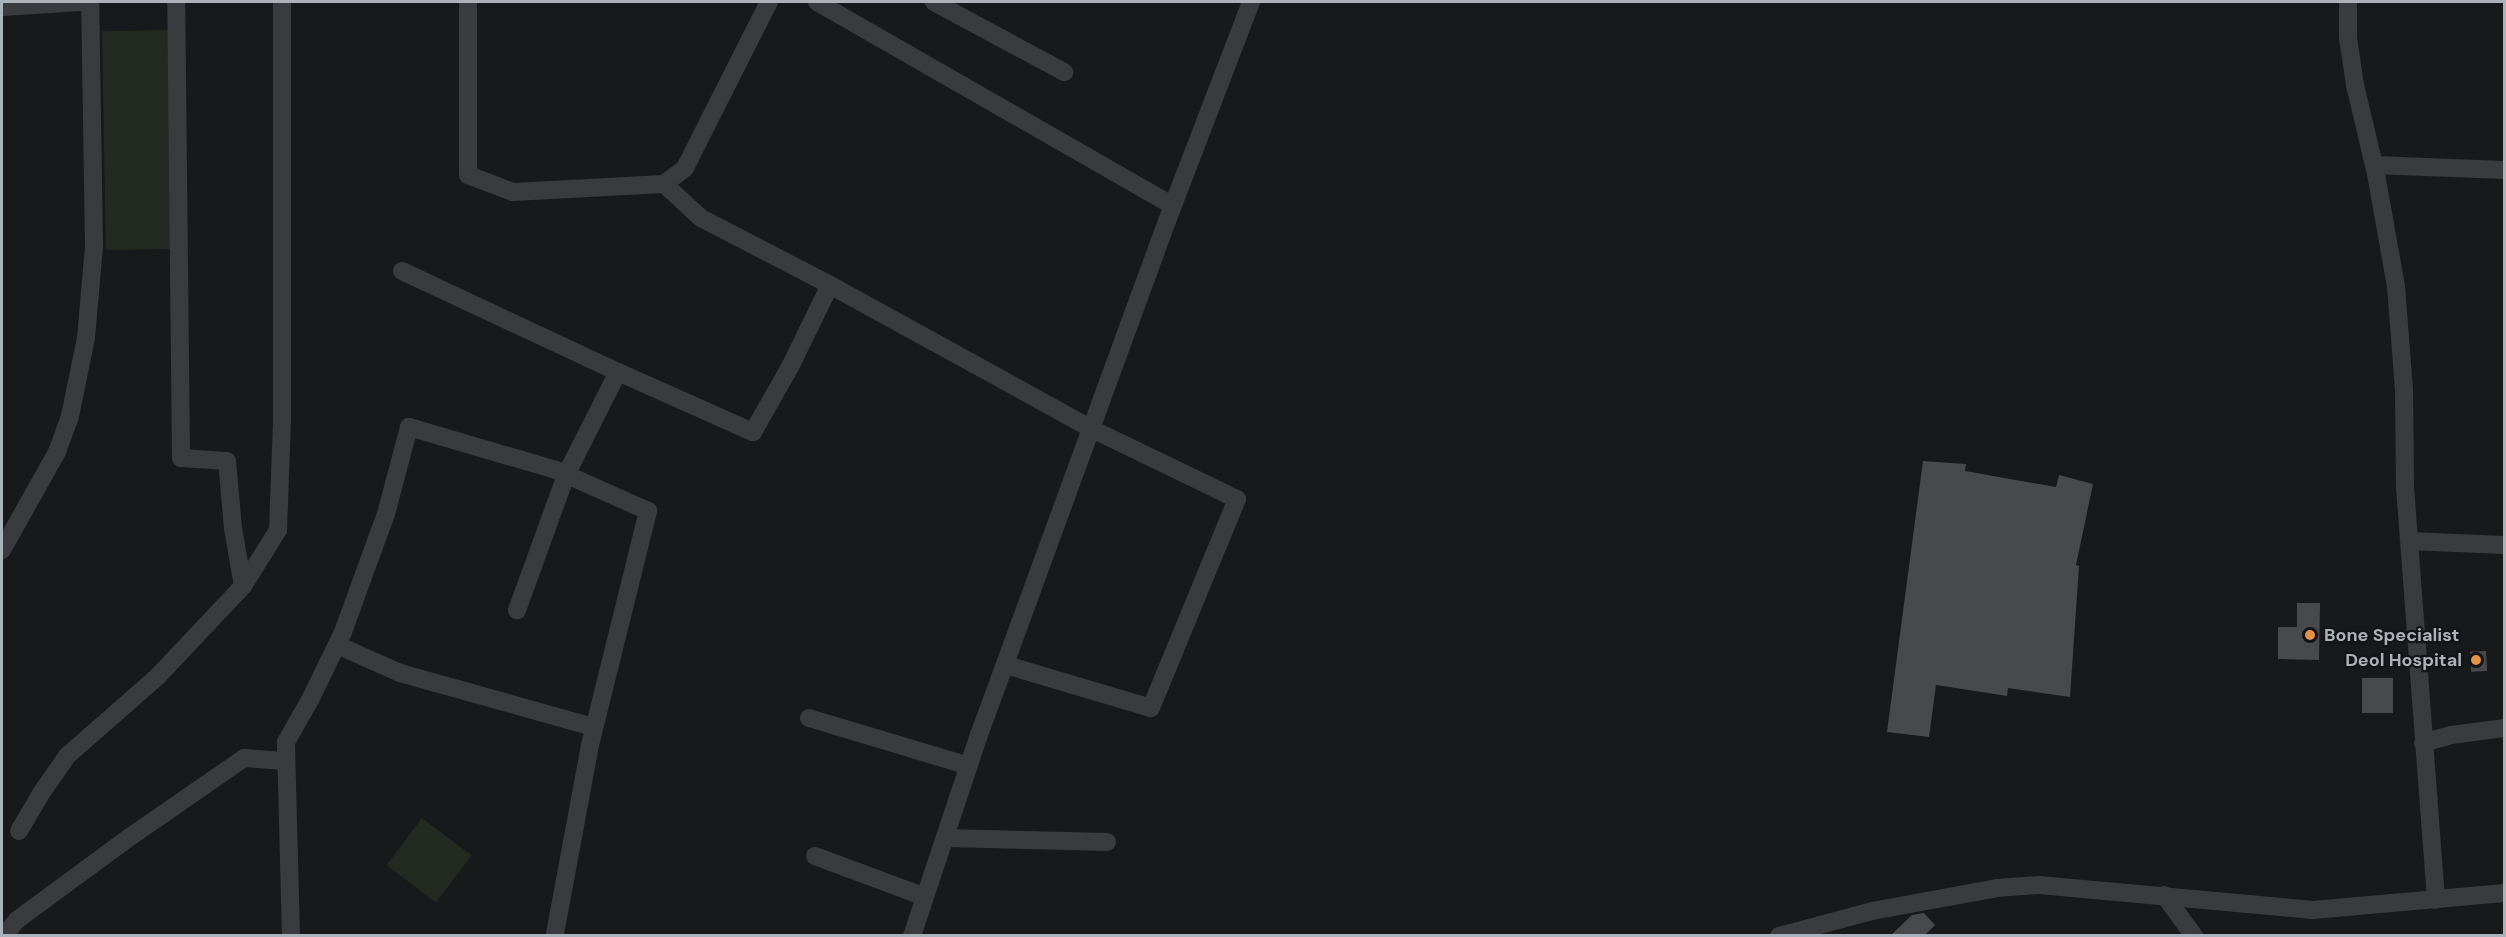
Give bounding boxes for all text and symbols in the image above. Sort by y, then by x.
place label: Bone Specialist [2324,624,2459,646]
marker: Bone Specialist [2301,626,2319,644]
place label: Deol Hospital [2345,649,2462,671]
marker: Deol Hospital [2467,651,2485,669]

